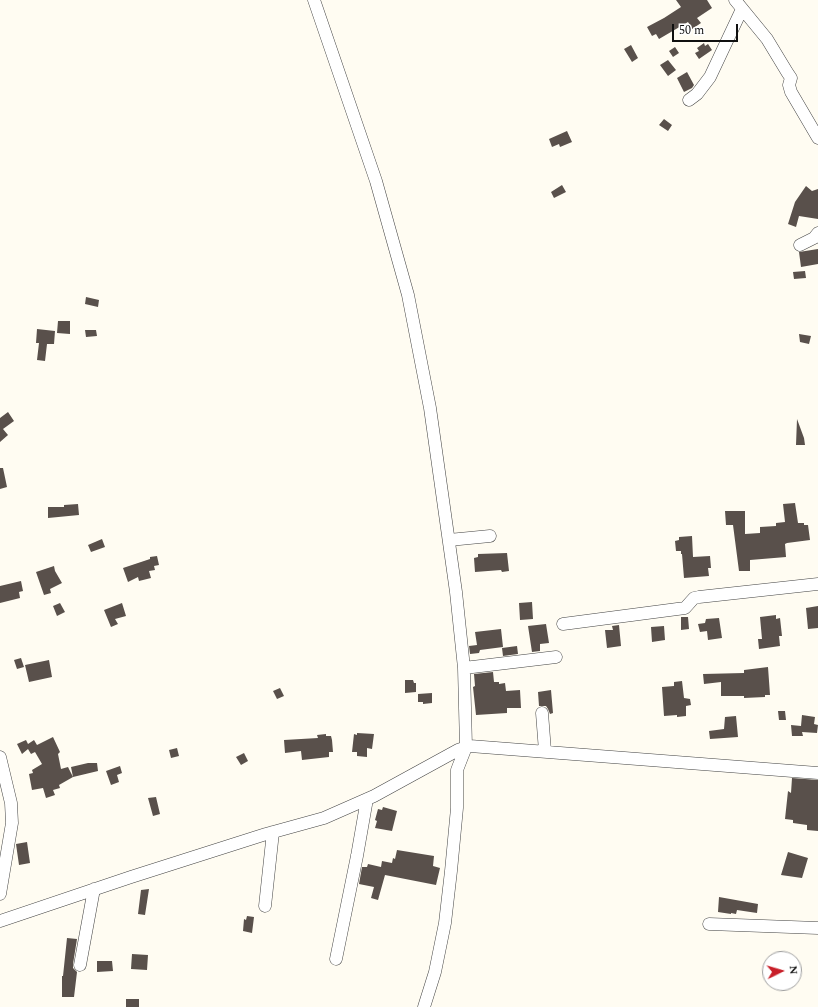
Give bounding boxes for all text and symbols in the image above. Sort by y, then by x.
scale bar [674,16,740,42]
text: 50 m [679,21,704,40]
north arrow [762,951,802,991]
text: N [785,965,802,975]

